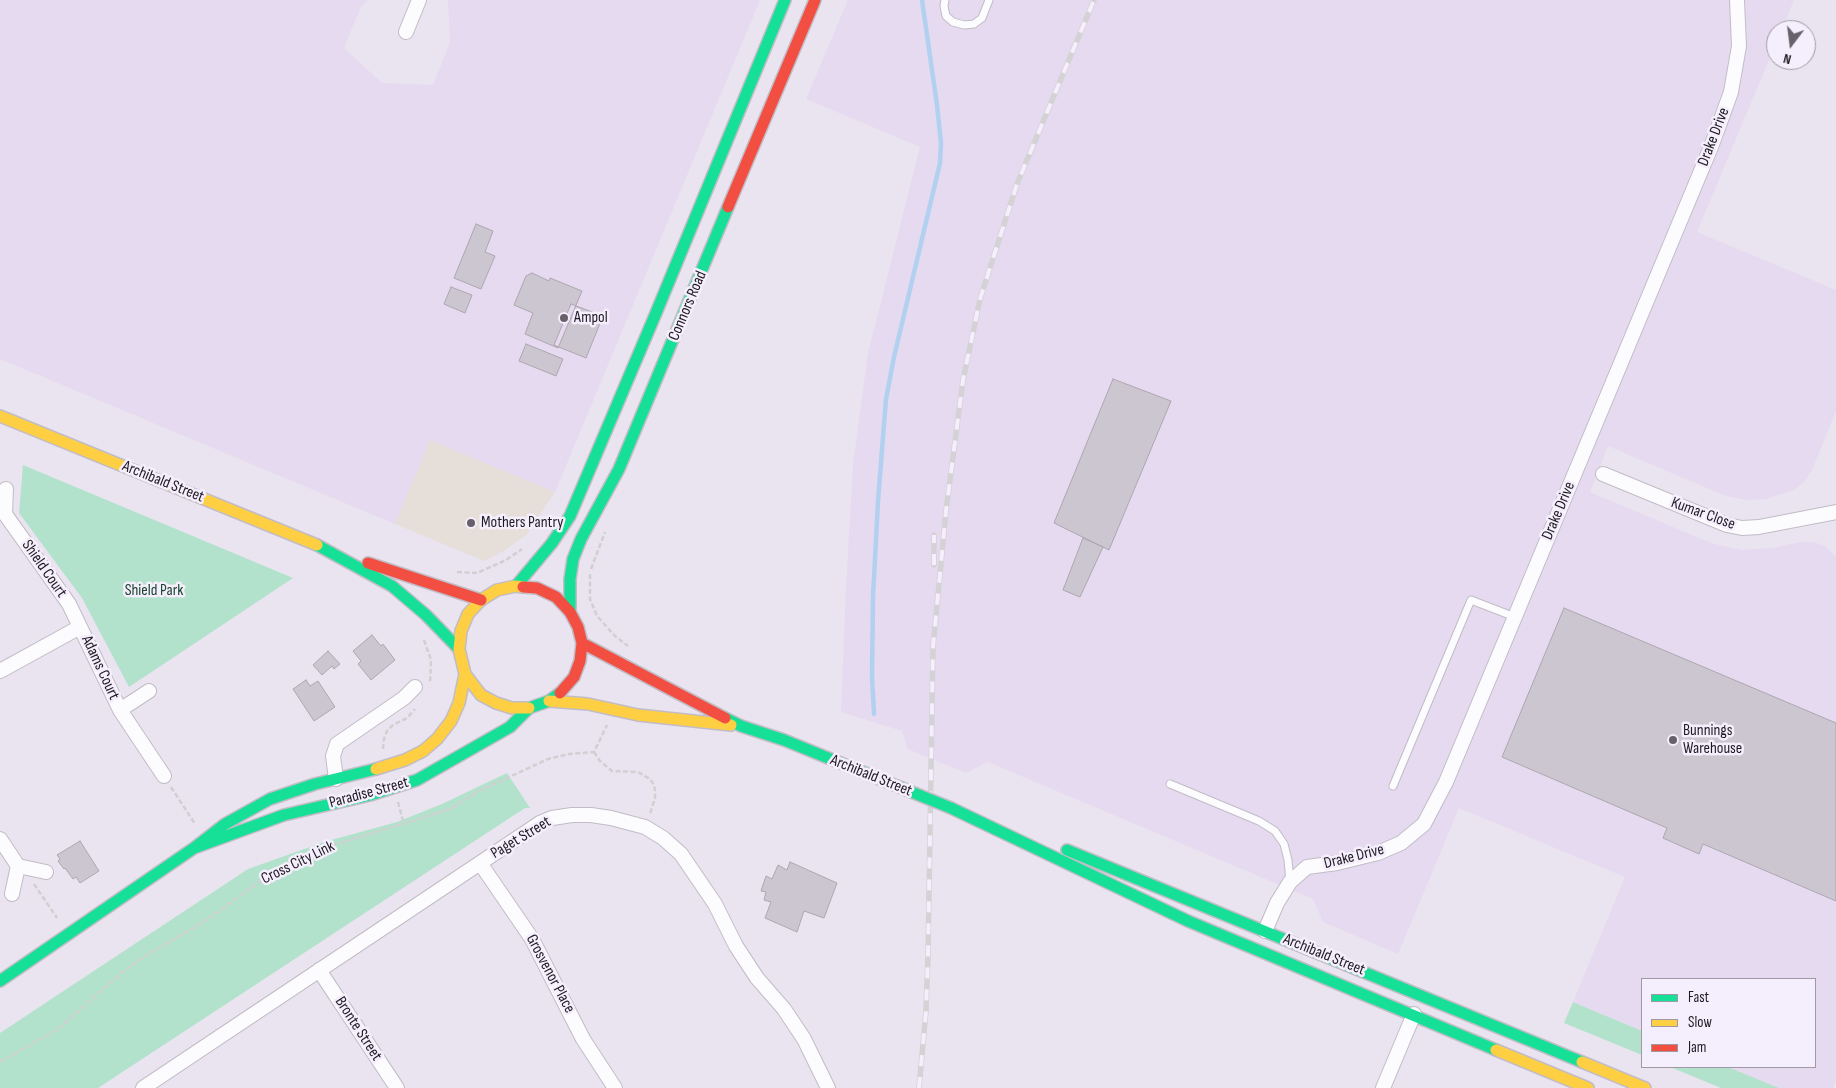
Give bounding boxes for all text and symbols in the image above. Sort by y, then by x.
north arrow [1766,20,1816,70]
text: N [1781,50,1793,68]
street label: Drake Drive [1694,105,1734,169]
street label: Connors Road [665,268,711,344]
place label: Ampol [574,308,608,328]
marker: Ampol [558,312,570,324]
street label: Archibald Street [119,457,207,507]
street label: Drake Drive [1538,479,1580,543]
street label: Kumar Close [1668,494,1738,534]
place label: Mothers Pantry [481,513,563,533]
marker: Mothers Pantry [465,517,477,529]
street label: Shield Court [17,537,71,601]
park label: Shield Park [125,581,183,601]
street label: Adams Court [77,633,123,703]
place label: Bunnings Warehouse [1683,721,1742,759]
marker: Bunnings Warehouse [1667,734,1679,746]
street label: Archibald Street [827,751,915,801]
street label: Paradise Street [327,773,411,813]
street label: Paget Street [488,813,554,863]
street label: Cross City Link [258,837,338,889]
street label: Drake Drive [1322,840,1386,874]
street label: Archibald Street [1280,930,1368,980]
street label: Grosvenor Place [521,931,579,1017]
legend [1641,978,1816,1068]
text: Fast [1688,988,1709,1007]
street label: Bronte Street [330,993,386,1065]
text: Slow [1688,1013,1712,1032]
text: Jam [1688,1038,1706,1057]

